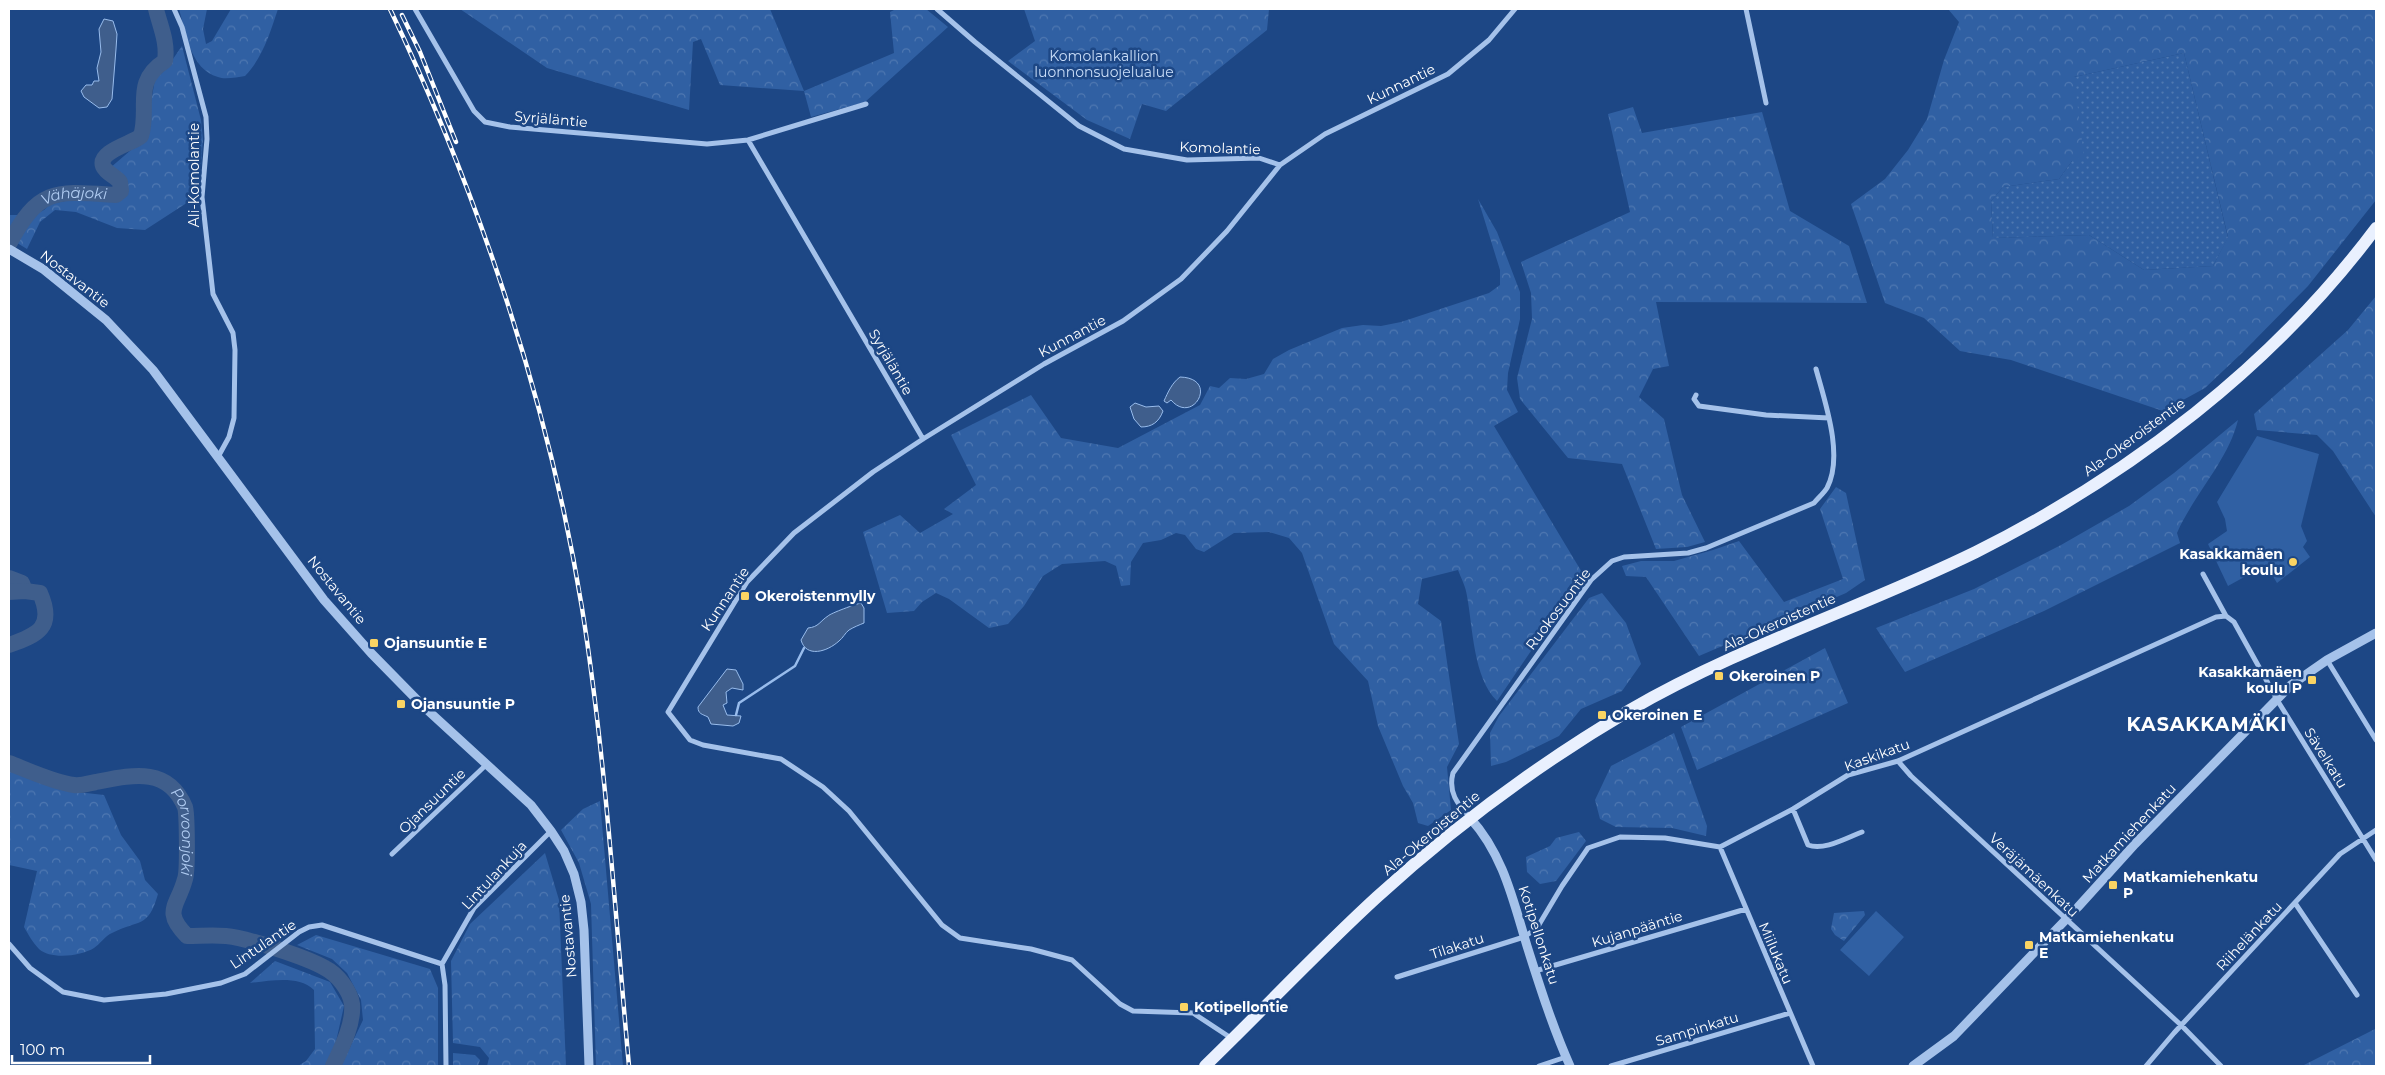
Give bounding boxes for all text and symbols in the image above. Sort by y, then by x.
park label: Komolankallion luonnonsuojelualue [1034,47,1174,81]
street label: Kunnantie [1364,60,1438,108]
street label: Syrjäläntie [514,107,588,131]
street label: Ali-Komolantie [185,123,203,227]
street label: Komolantie [1179,138,1261,158]
water label: Vähäjoki [37,183,109,209]
street label: Nostavantie [37,246,113,312]
street label: Kunnantie [1035,311,1109,361]
street label: Syrjäläntie [865,326,917,398]
street label: Ala-Okeroistentie [2079,394,2189,480]
place label: Kasakkamäen koulu [2179,545,2283,579]
street label: Nostavantie [304,552,370,628]
marker: Kasakkamäen koulu [2287,556,2299,568]
street label: Kunnantie [697,563,753,635]
street label: Ruokosuontie [1521,565,1595,653]
place label: Okeroistenmylly [755,587,876,605]
street label: Ala-Okeroistentie [1720,589,1838,655]
marker: Okeroistenmylly [739,590,751,602]
place label: Ojansuuntie E [384,634,487,652]
marker: Ojansuuntie E [368,637,380,649]
place label: Kasakkamäen koulu P [2198,663,2302,697]
place label: Okeroinen P [1729,667,1820,685]
marker: Okeroinen P [1713,670,1725,682]
marker: Kasakkamäen koulu P [2306,674,2318,686]
place label: Ojansuuntie P [411,695,515,713]
marker: Ojansuuntie P [395,698,407,710]
place label: Okeroinen E [1612,706,1702,724]
marker: Okeroinen E [1596,709,1608,721]
district label: KASAKKAMÄKI [2127,713,2287,736]
street label: Sävelkatu [2300,724,2352,792]
street label: Kaskikatu [1842,735,1912,775]
street label: Ojansuuntie [395,765,469,837]
street label: Matkamiehenkatu [2078,779,2180,887]
water label: Porvoonjoki [167,783,197,878]
street label: Ala-Okeroistentie [1379,787,1483,879]
street label: Veräjämäenkatu [1986,829,2082,921]
street label: Lintulankuja [457,837,531,913]
place label: Matkamiehenkatu P [2123,868,2258,902]
marker: Matkamiehenkatu P [2107,879,2119,891]
street label: Kotipellonkatu [1515,883,1563,987]
street label: Nostavantie [555,894,581,978]
street label: Riihelänkatu [2212,897,2286,975]
street label: Kujanpääntie [1589,907,1685,951]
street label: Lintulantie [226,915,300,973]
street label: Miilukatu [1755,919,1797,987]
place label: Matkamiehenkatu E [2039,928,2174,962]
street label: Tilakatu [1428,929,1486,963]
marker: Matkamiehenkatu E [2023,939,2035,951]
place label: Kotipellontie [1194,998,1289,1016]
marker: Kotipellontie [1178,1001,1190,1013]
street label: Sampinkatu [1653,1008,1741,1050]
scale bar [12,1032,150,1064]
text: 100 m [20,1040,65,1059]

